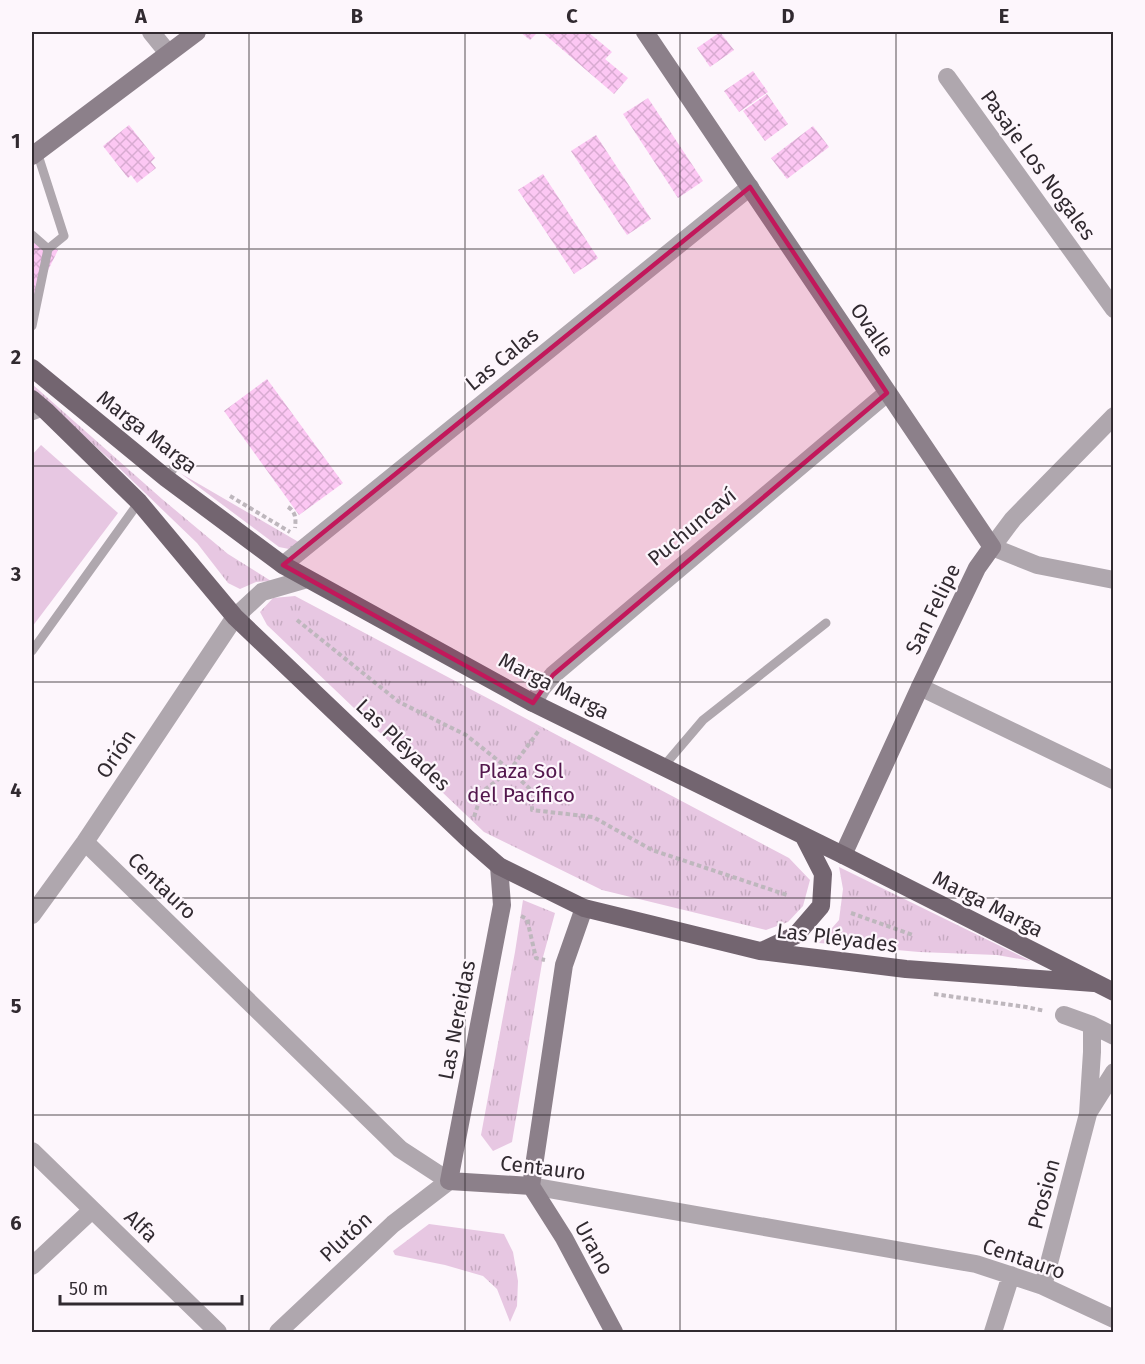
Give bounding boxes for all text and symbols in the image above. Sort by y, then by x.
text: A [134,4,148,28]
text: B [351,4,363,28]
text: C [566,4,578,28]
text: D [781,4,795,28]
text: E [999,4,1009,28]
street label: Pasaje Los Nogales [975,85,1101,245]
text: 1 [11,129,21,153]
street label: Ovalle [845,298,899,362]
street label: Las Calas [460,322,544,396]
text: 2 [11,345,21,369]
street label: Marga Marga [91,385,203,479]
street label: Puchuncaví [642,482,742,572]
street label: San Felipe [900,559,966,659]
text: 3 [10,562,21,586]
street label: Marga Marga [494,647,614,725]
street label: Las Pléyades [350,693,456,797]
street label: Orión [90,725,142,783]
park label: Plaza Sol del Pacífico [467,758,575,808]
text: 4 [10,778,22,802]
street label: Centauro [122,847,202,925]
street label: Marga Marga [928,865,1048,943]
street label: Las Pléyades [775,918,899,958]
street label: Las Nereidas [433,958,481,1082]
text: 5 [11,994,22,1018]
street label: Centauro [499,1150,587,1186]
street label: Prosion [1022,1156,1066,1232]
street label: Alfa [119,1204,163,1248]
street label: Plutón [314,1206,378,1268]
text: 6 [10,1211,22,1235]
street label: Urano [569,1217,619,1279]
street label: Centauro [979,1233,1069,1285]
scale bar [60,1268,242,1306]
text: 50 m [69,1278,108,1300]

